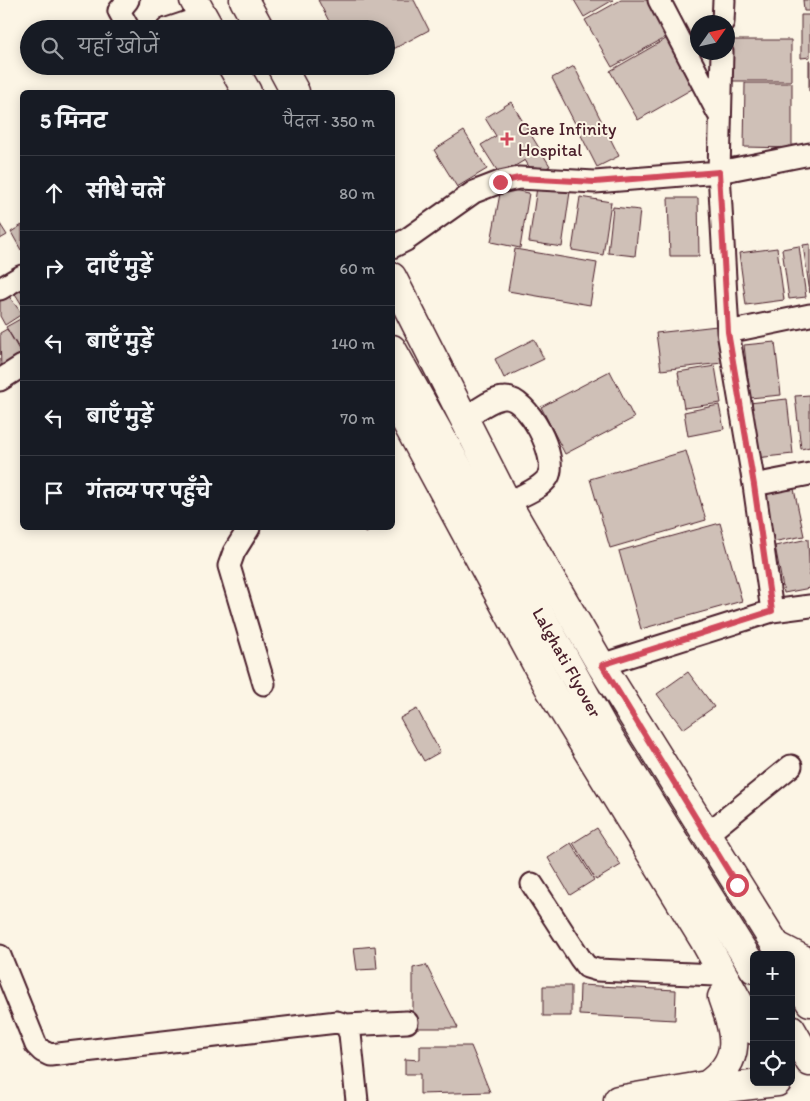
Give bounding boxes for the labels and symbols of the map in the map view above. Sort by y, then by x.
north arrow [690,15,735,60]
place label: Care Infinity Hospital [518,118,617,161]
marker: Care Infinity Hospital [500,132,514,146]
route end [489,171,512,194]
street label: Lalghati Flyover [527,604,606,721]
route start [726,874,749,897]

